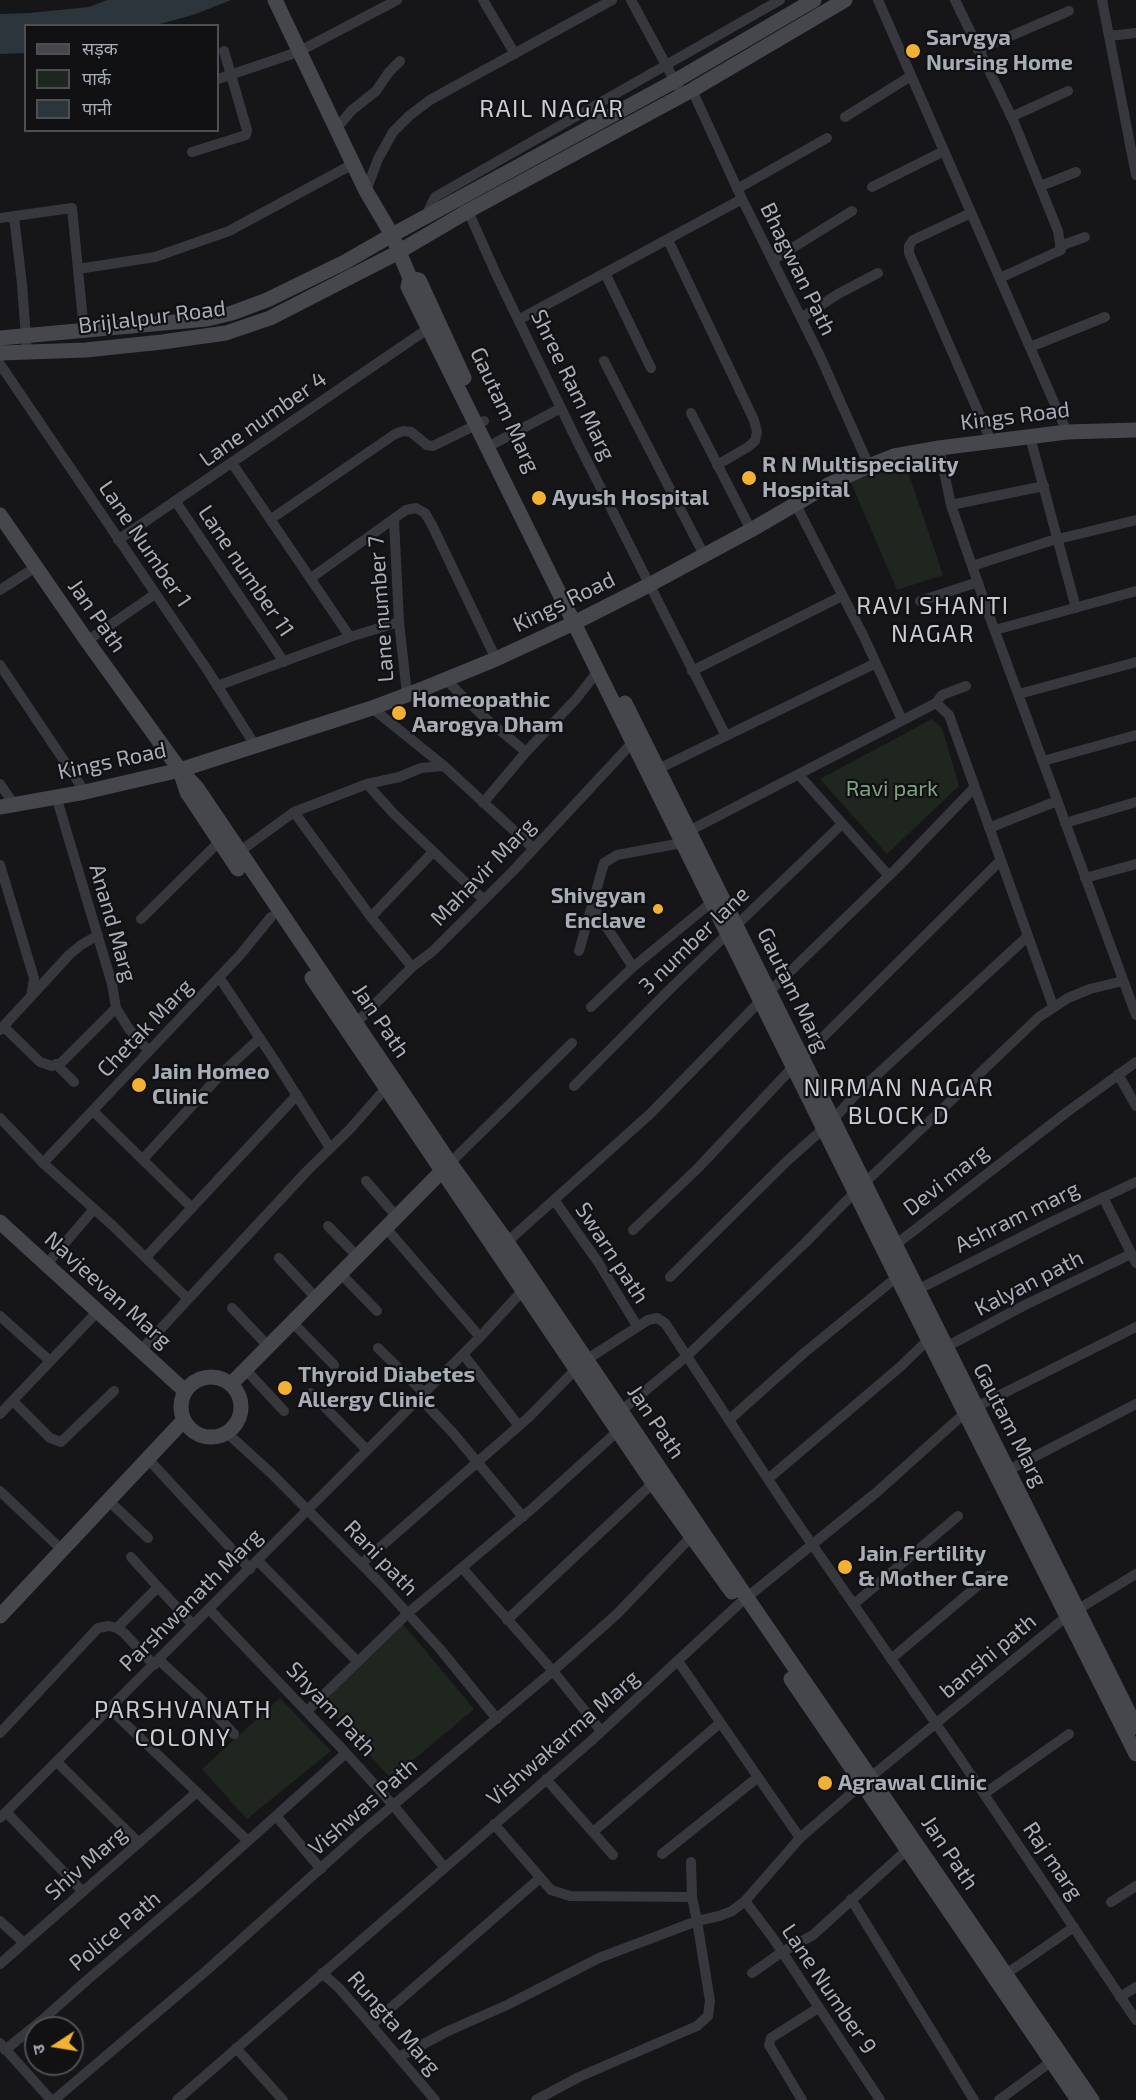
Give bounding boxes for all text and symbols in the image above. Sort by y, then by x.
legend [24,24,219,132]
place label: Sarvgya Nursing Home [926,25,1073,76]
text: सड़क [82,37,118,59]
marker: Sarvgya Nursing Home [904,42,922,60]
text: पार्क [82,67,111,89]
district label: RAIL NAGAR [479,95,625,123]
text: पानी [82,97,112,119]
street label: Bhagwan Path [754,198,842,340]
street label: Brijlalpur Road [77,295,227,339]
street label: Shree Ram Marg [525,305,621,465]
street label: Gautam Marg [464,343,546,477]
street label: Lane number 4 [194,365,332,473]
street label: Kings Road [959,396,1071,436]
place label: R N Multispeciality Hospital [762,452,959,504]
marker: R N Multispeciality Hospital [740,469,758,487]
street label: Lane Number 1 [93,476,197,612]
place label: Ayush Hospital [552,485,709,511]
marker: Ayush Hospital [530,489,548,507]
street label: Lane number 11 [192,500,300,642]
street label: Lane number 7 [363,535,399,683]
street label: Kings Road [509,566,619,638]
street label: Jan Path [62,574,132,658]
district label: RAVI SHANTI NAGAR [856,592,1010,648]
place label: Homeopathic Aarogya Dham [412,687,564,738]
marker: Homeopathic Aarogya Dham [390,704,408,722]
street label: Kings Road [55,737,169,785]
park label: Ravi park [846,776,938,802]
street label: Mahavir Marg [425,813,541,931]
street label: Anand Marg [84,861,142,985]
street label: 3 number lane [633,881,755,999]
place label: Shivgyan Enclave [551,883,646,934]
marker: Shivgyan Enclave [651,902,665,916]
street label: Gautam Marg [751,923,835,1057]
street label: Chetak Marg [92,973,198,1083]
street label: Jan Path [347,979,415,1063]
place label: Jain Homeo Clinic [152,1059,270,1110]
district label: NIRMAN NAGAR BLOCK D [804,1074,994,1130]
marker: Jain Homeo Clinic [130,1076,148,1094]
street label: Devi marg [898,1139,994,1221]
street label: Ashram marg [951,1176,1083,1258]
street label: Swarn path [570,1198,654,1308]
street label: Navjeevan Marg [39,1226,177,1354]
street label: Kalyan path [970,1244,1088,1322]
street label: Gautam Marg [967,1359,1053,1491]
place label: Thyroid Diabetes Allergy Clinic [298,1362,475,1414]
marker: Thyroid Diabetes Allergy Clinic [276,1379,294,1397]
street label: Jan Path [622,1380,690,1464]
street label: Rani path [339,1515,423,1601]
street label: Parshwanath Marg [114,1523,268,1677]
place label: Jain Fertility & Mother Care [858,1541,1009,1592]
marker: Jain Fertility & Mother Care [836,1558,854,1576]
street label: banshi path [934,1608,1042,1704]
street label: Shyam Path [281,1656,381,1762]
street label: Vishwakarma Marg [481,1665,645,1811]
district label: PARSHVANATH COLONY [94,1696,272,1752]
street label: Vishwas Path [303,1753,423,1861]
place label: Agrawal Clinic [838,1770,987,1796]
marker: Agrawal Clinic [816,1774,834,1792]
street label: Jan Path [916,1811,984,1895]
street label: Raj marg [1017,1817,1089,1905]
street label: Shiv Marg [40,1820,132,1906]
street label: Police Path [64,1885,166,1977]
street label: Lane Number 9 [776,1919,882,2059]
street label: Rungta Marg [342,1966,446,2080]
north arrow [24,2016,84,2076]
text: उ [28,2043,48,2056]

